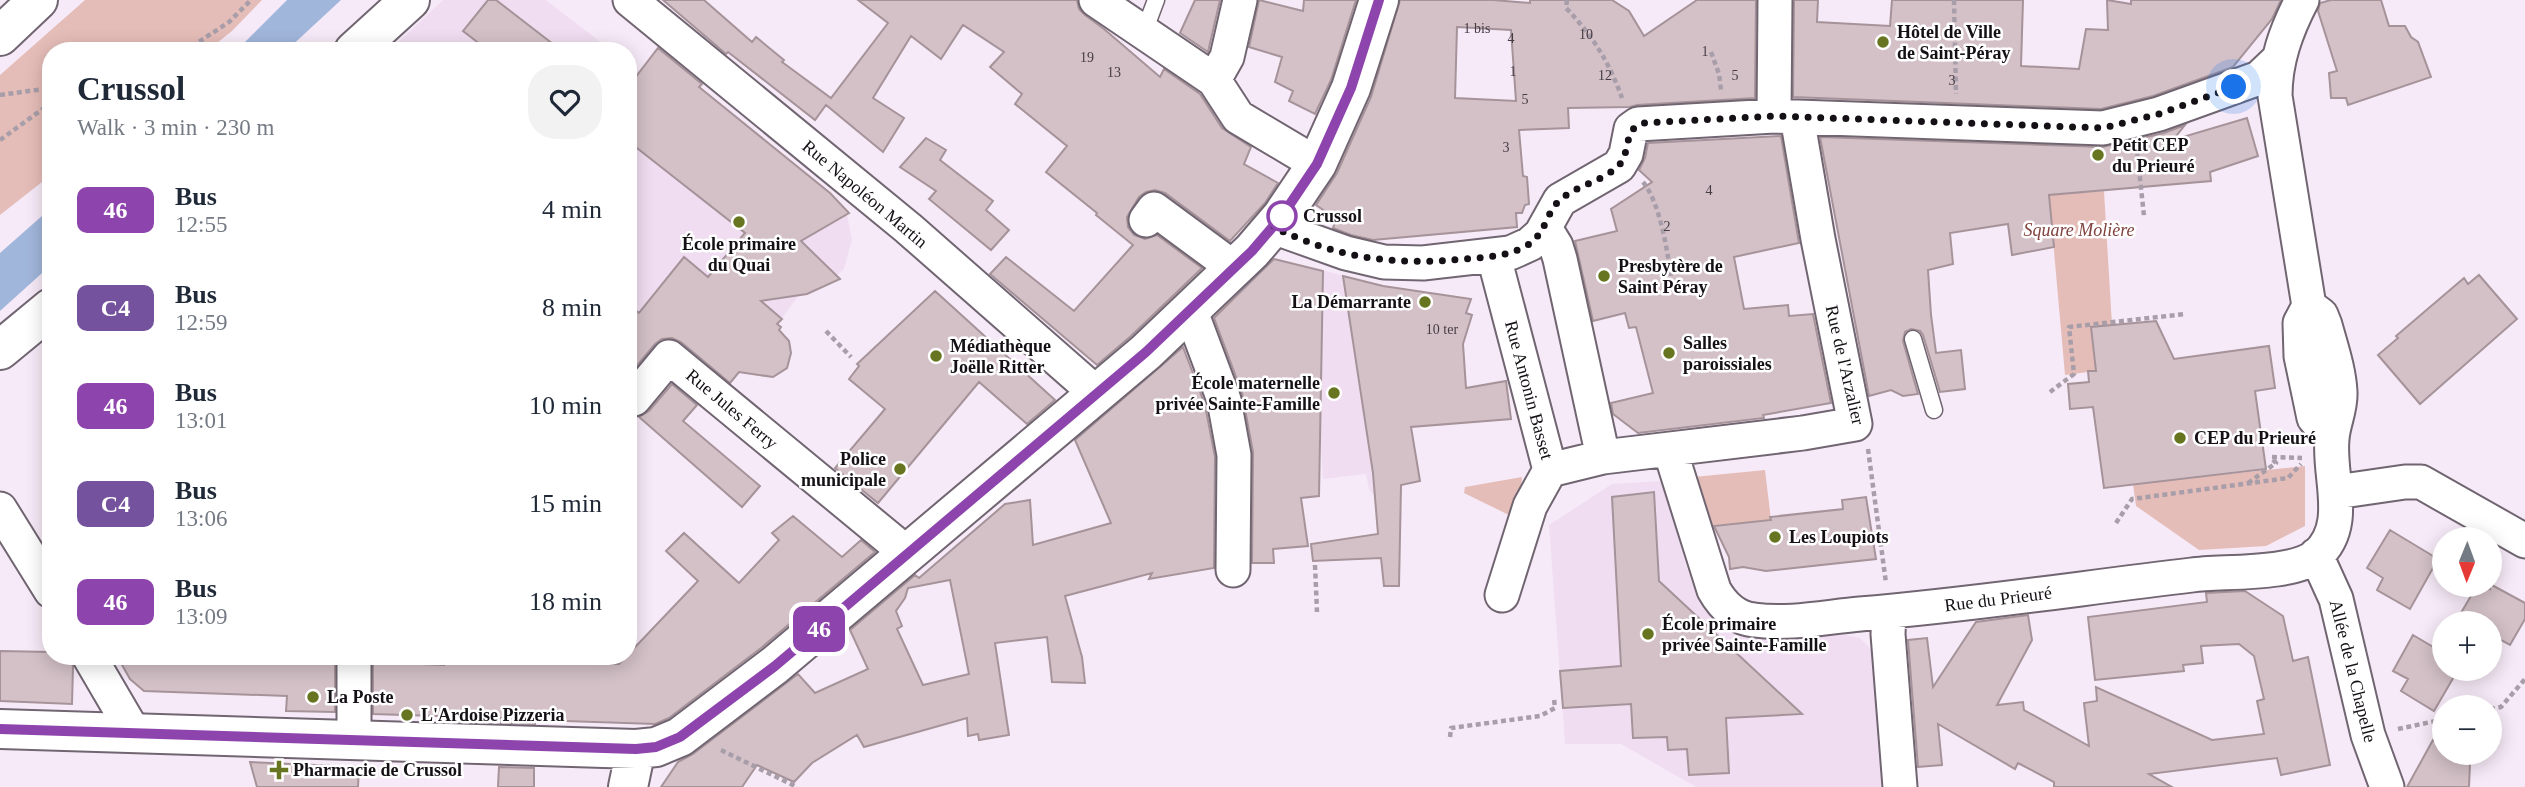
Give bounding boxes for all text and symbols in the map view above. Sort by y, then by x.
house number: 1 bis [1464,21,1490,36]
place label: Hôtel de Ville de Saint-Péray [1897,22,2010,63]
house number: 10 [1579,27,1593,42]
house number: 4 [1508,31,1515,46]
marker: Hôtel de Ville de Saint-Péray [1875,34,1891,50]
house number: 1 [1702,44,1709,59]
house number: 19 [1080,50,1094,65]
house number: 1 [1510,64,1517,79]
button: heart [528,65,602,139]
house number: 13 [1107,65,1121,80]
house number: 12 [1598,68,1612,83]
house number: 5 [1732,68,1739,83]
your location [2216,69,2251,104]
text: Crussol [77,71,185,107]
house number: 3 [1949,73,1956,88]
house number: 5 [1522,92,1529,107]
text: Walk · 3 min · 230 m [77,115,274,140]
place label: Petit CEP du Prieuré [2112,135,2195,176]
street label: Rue Napoléon Martin [798,136,932,252]
house number: 3 [1503,140,1510,155]
marker: Petit CEP du Prieuré [2090,147,2106,163]
text: Bus [175,182,217,211]
house number: 4 [1706,183,1713,198]
text: 4 min [542,195,602,224]
text: 46 [104,197,128,223]
marker: Crussol [1267,201,1297,231]
place label: Crussol [1303,206,1362,226]
text: 12:55 [175,212,227,237]
marker: École primaire du Quai [731,214,747,230]
house number: 2 [1664,219,1671,234]
park label: Square Molière [2023,220,2135,240]
place label: École primaire du Quai [682,233,796,275]
place label: Presbytère de Saint Péray [1618,256,1723,297]
marker: Presbytère de Saint Péray [1596,268,1612,284]
text: Bus [175,280,217,309]
place label: La Démarrante [1292,292,1411,312]
text: 8 min [542,293,602,322]
marker: La Démarrante [1417,294,1433,310]
text: C4 [101,295,130,321]
street label: Rue de l'Arzalier [1822,303,1868,427]
text: 12:59 [175,310,227,335]
street label: Rue Antonin Basset [1501,318,1557,462]
house number: 10 ter [1426,322,1458,337]
place label: Salles paroissiales [1683,333,1772,374]
place label: Médiathèque Joëlle Ritter [950,336,1051,377]
marker: Salles paroissiales [1661,345,1677,361]
marker: Médiathèque Joëlle Ritter [928,348,944,364]
street label: Rue Jules Ferry [682,365,782,453]
place label: École maternelle privée Sainte-Famille [1156,372,1320,414]
text: Bus [175,378,217,407]
marker: École maternelle privée Sainte-Famille [1326,385,1342,401]
text: 10 min [529,391,602,420]
text: 46 [104,393,128,419]
text: 13:01 [175,408,227,433]
place label: CEP du Prieuré [2194,428,2316,448]
marker: CEP du Prieuré [2172,430,2188,446]
place label: Police municipale [801,449,886,490]
marker: Police municipale [892,461,908,477]
text: Bus [175,476,217,505]
text: 15 min [529,489,602,518]
text: C4 [101,491,130,517]
text: 13:06 [175,506,227,531]
place label: Les Loupiots [1789,527,1889,547]
north arrow [2432,527,2502,597]
map controls [2432,527,2502,765]
marker: Les Loupiots [1767,529,1783,545]
text: Bus [175,574,217,603]
street label: Rue du Prieuré [1943,582,2053,616]
text: 18 min [529,587,602,616]
text: 46 [104,589,128,615]
street label: Allée de la Chapelle [2326,598,2380,744]
text: 13:09 [175,604,227,629]
line badge: 46 [788,606,850,652]
button: + [2432,611,2502,681]
place label: École primaire privée Sainte-Famille [1662,613,1826,655]
text: 46 [807,616,831,642]
marker: École primaire privée Sainte-Famille [1640,626,1656,642]
place label: La Poste [327,687,394,707]
marker: La Poste [305,689,321,705]
button: − [2432,695,2502,765]
place label: L'Ardoise Pizzeria [421,705,564,725]
marker: L'Ardoise Pizzeria [399,707,415,723]
place label: Pharmacie de Crussol [293,760,462,780]
marker: Pharmacie de Crussol [271,762,287,778]

